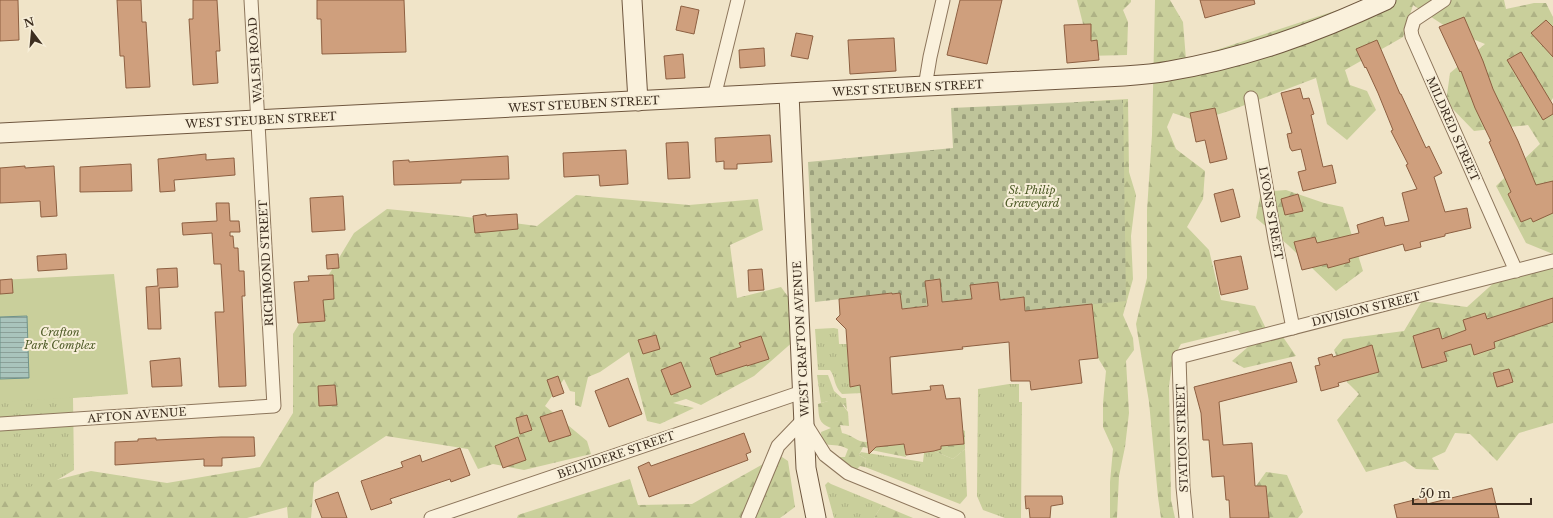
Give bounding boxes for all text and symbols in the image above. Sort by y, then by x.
north arrow [12,12,52,52]
text: N [22,14,37,31]
street label: WALSH ROAD [245,16,265,104]
street label: MILDRED STREET [1424,75,1482,184]
street label: WEST STEUBEN STREET [831,77,984,99]
street label: WEST STEUBEN STREET [507,93,660,115]
street label: WEST STEUBEN STREET [184,109,337,131]
street label: LYONS STREET [1256,165,1286,261]
park label: St. Philip Graveyard [1005,183,1060,210]
street label: RICHMOND STREET [256,199,276,326]
street label: WEST CRAFTON AVENUE [790,261,812,418]
street label: DIVISION STREET [1310,289,1422,329]
park label: Crafton Park Complex [23,325,96,352]
street label: STATION STREET [1173,383,1191,493]
street label: AFTON AVENUE [86,405,187,426]
street label: BELVIDERE STREET [555,428,677,482]
scale bar [1413,480,1531,506]
text: 50 m [1419,486,1451,501]

